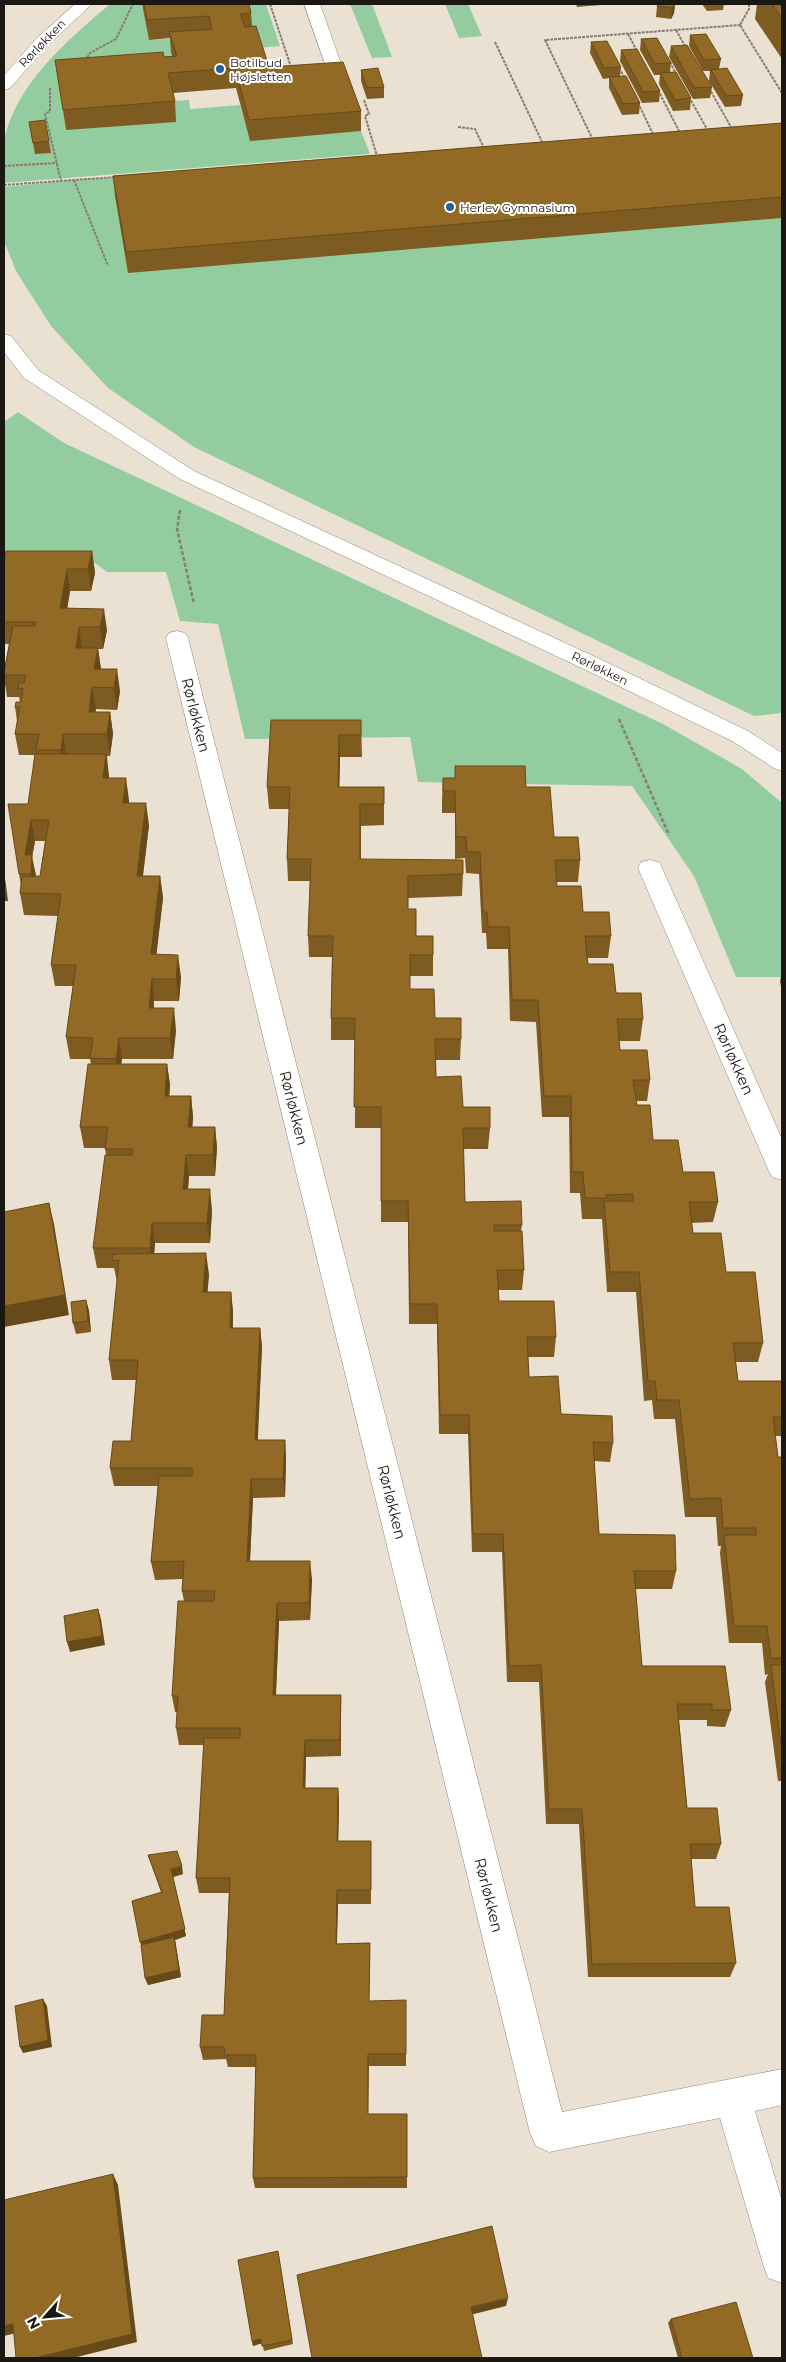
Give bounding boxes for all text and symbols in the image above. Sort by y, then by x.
street label: Rørløkken [15,16,69,70]
place label: Botilbud Højsletten [230,55,292,84]
marker: Botilbud Højsletten [214,63,226,75]
place label: Herlev Gymnasium [460,200,575,215]
marker: Herlev Gymnasium [444,201,456,213]
street label: Rørløkken [569,648,631,688]
street label: Rørløkken [178,676,214,754]
street label: Rørløkken [710,1020,758,1098]
street label: Rørløkken [276,1069,312,1147]
street label: Rørløkken [374,1463,410,1541]
street label: Rørløkken [471,1856,507,1934]
north arrow [20,2292,70,2342]
text: N [23,2314,44,2332]

